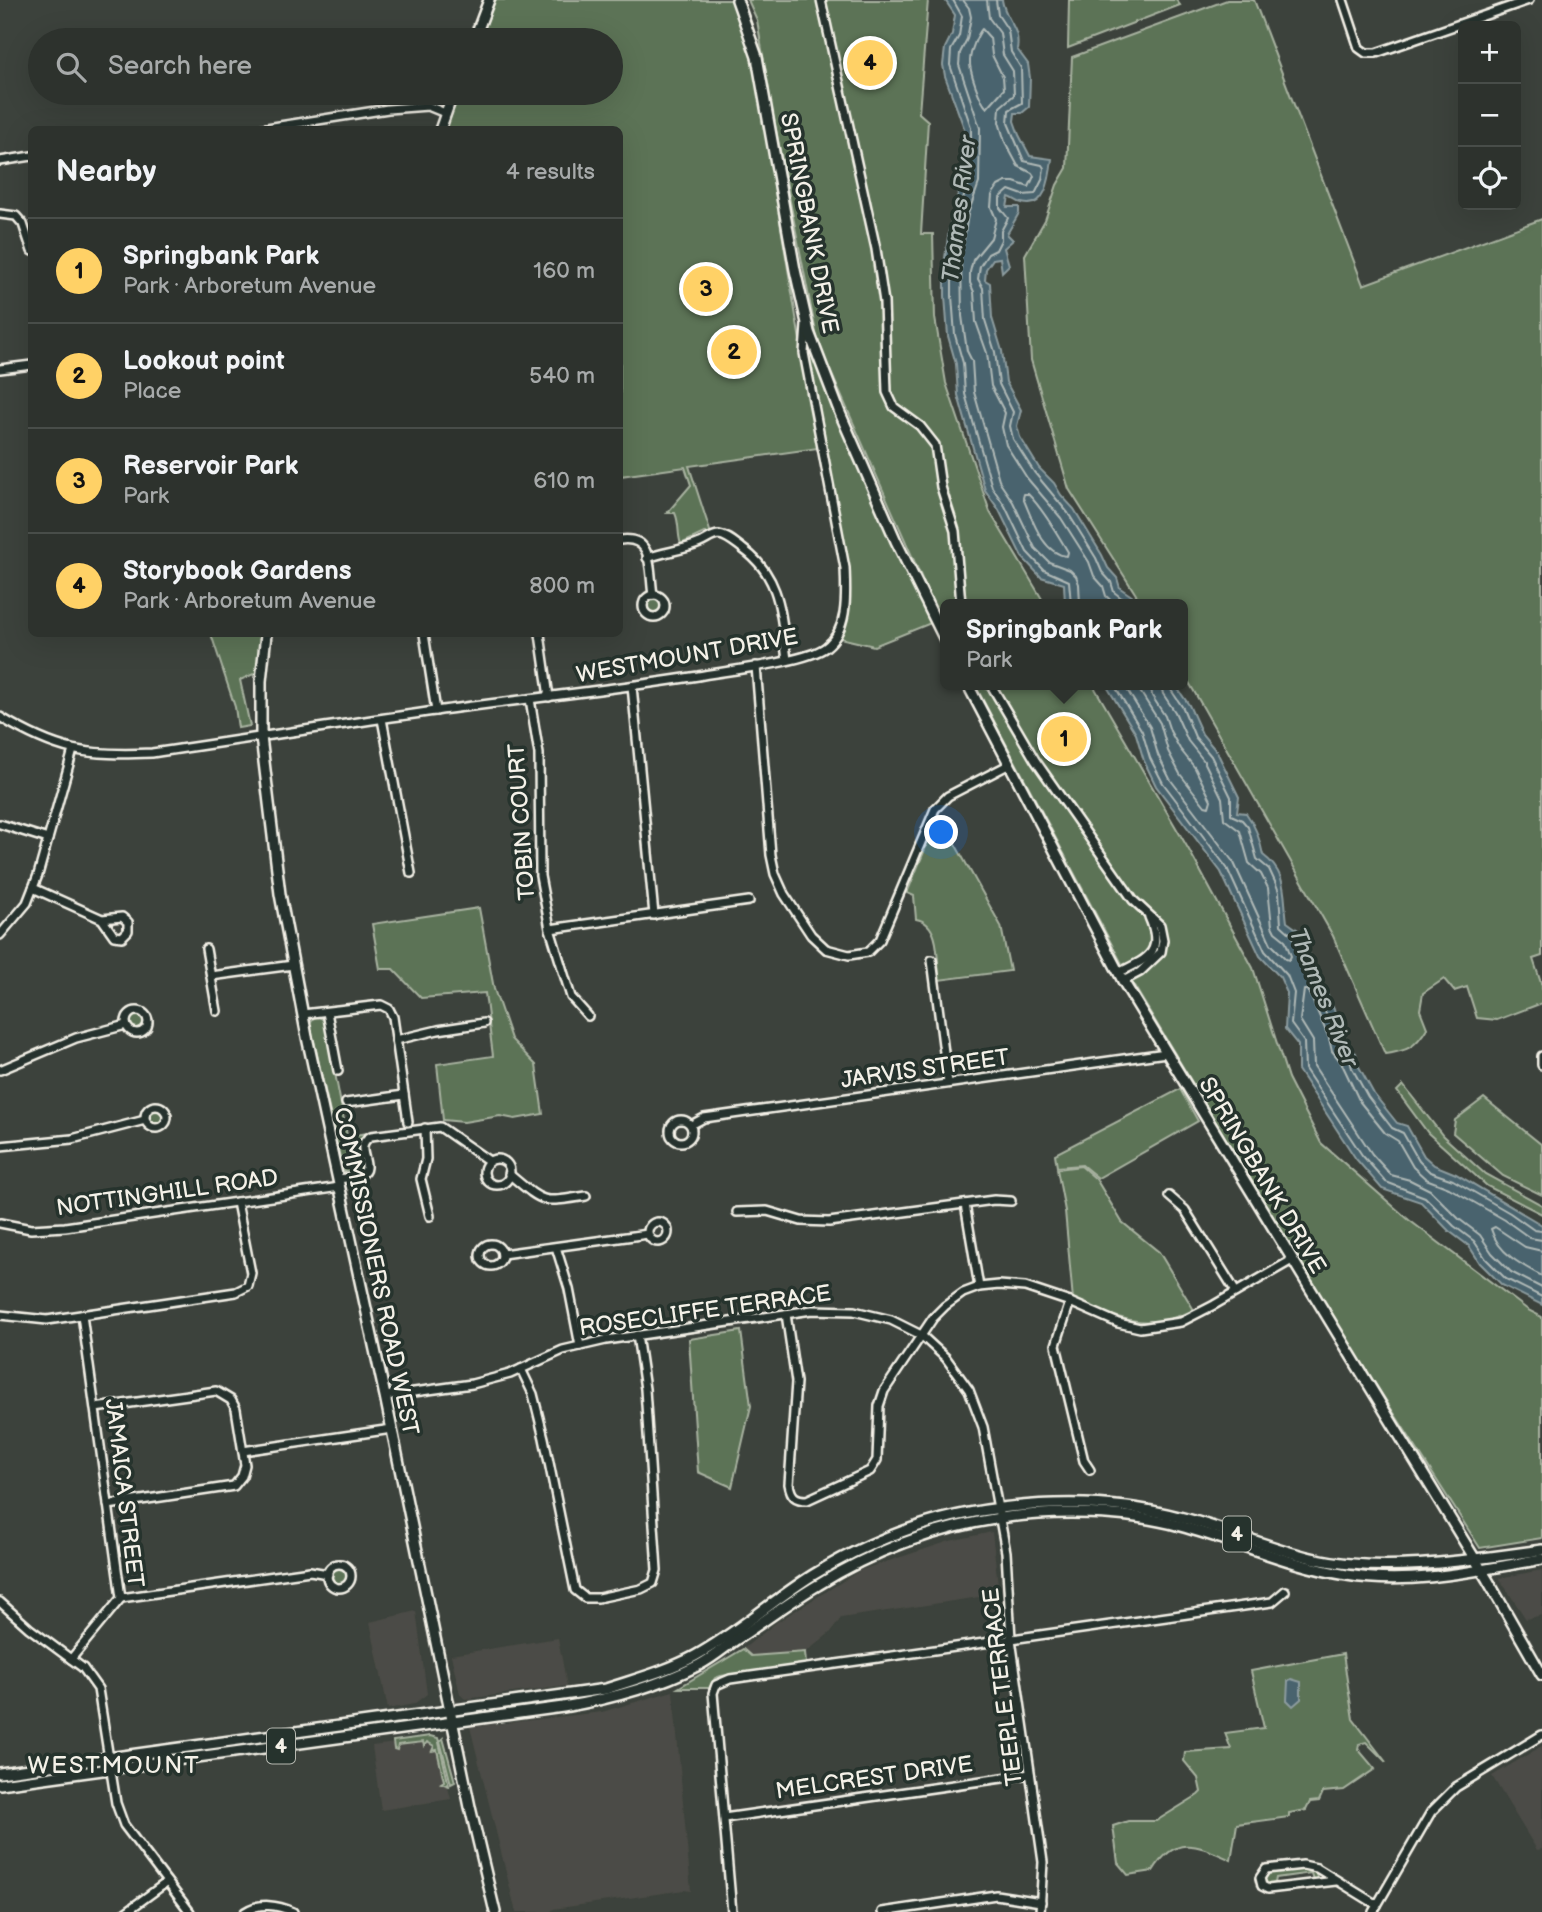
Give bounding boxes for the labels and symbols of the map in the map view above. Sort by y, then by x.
pin: 4 [847,37,893,89]
street label: SPRINGBANK DRIVE [774,110,844,336]
water label: Thames River [936,132,983,284]
pin: 3 [683,263,729,315]
pin: 2 [711,326,757,378]
street label: WESTMOUNT DRIVE [574,623,800,689]
pin: 1 [1041,713,1087,765]
street label: TOBIN COURT [503,742,541,901]
your location [924,815,958,849]
water label: Thames River [1282,923,1365,1073]
street label: JARVIS STREET [839,1043,1011,1095]
street label: SPRINGBANK DRIVE [1192,1072,1332,1279]
street label: COMMISSIONERS ROAD WEST [328,1105,425,1438]
street label: NOTTINGHILL ROAD [54,1164,280,1222]
street label: ROSECLIFFE TERRACE [577,1279,833,1343]
street label: JAMAICA STREET [99,1397,150,1589]
road number: 4 [1223,1516,1251,1552]
street label: TEEPLE TERRACE [977,1586,1029,1787]
road number: 4 [267,1728,295,1764]
street label: MELCREST DRIVE [774,1750,974,1806]
district label: WESTMOUNT [27,1751,201,1780]

